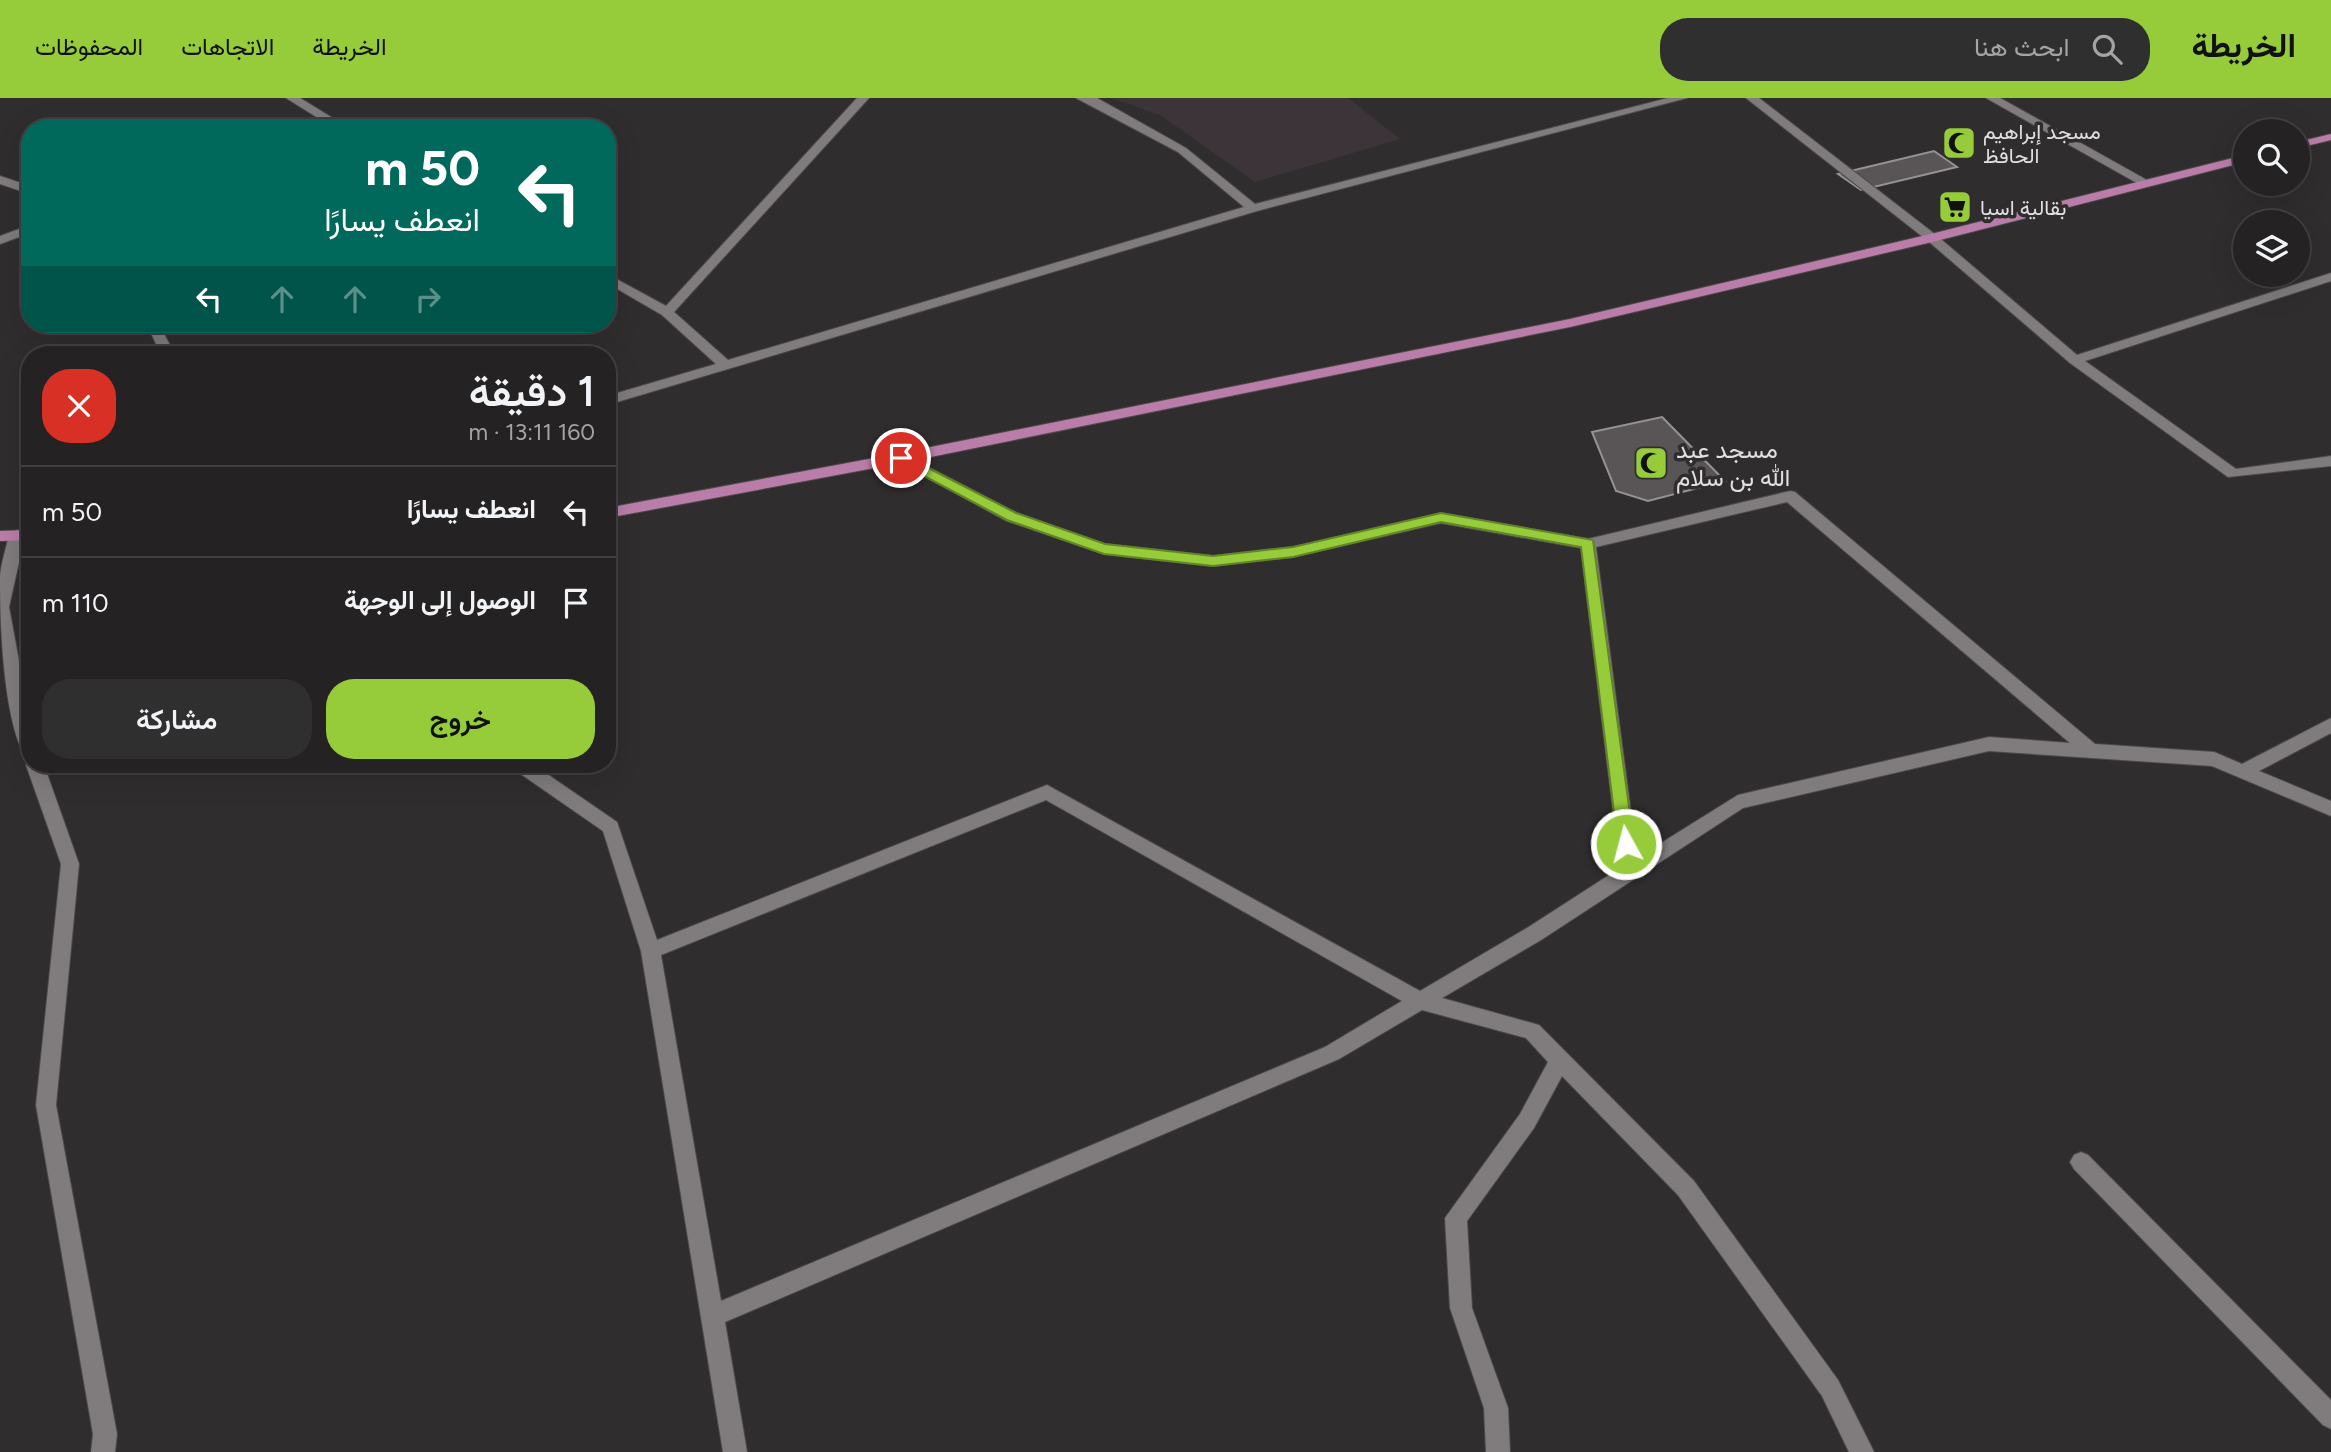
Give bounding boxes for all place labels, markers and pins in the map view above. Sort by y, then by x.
place label: مسجد إبراهيم الحافظ [1983,119,2101,168]
mosque icon: مسجد إبراهيم الحافظ [1940,124,1978,162]
supermarket icon: بقالية اسيا [1936,188,1974,226]
place label: بقالية اسيا [1980,195,2066,220]
pin [871,428,931,488]
place label: مسجد عبد الله بن سلام [1676,435,1790,494]
mosque icon: مسجد عبد الله بن سلام [1632,444,1670,482]

